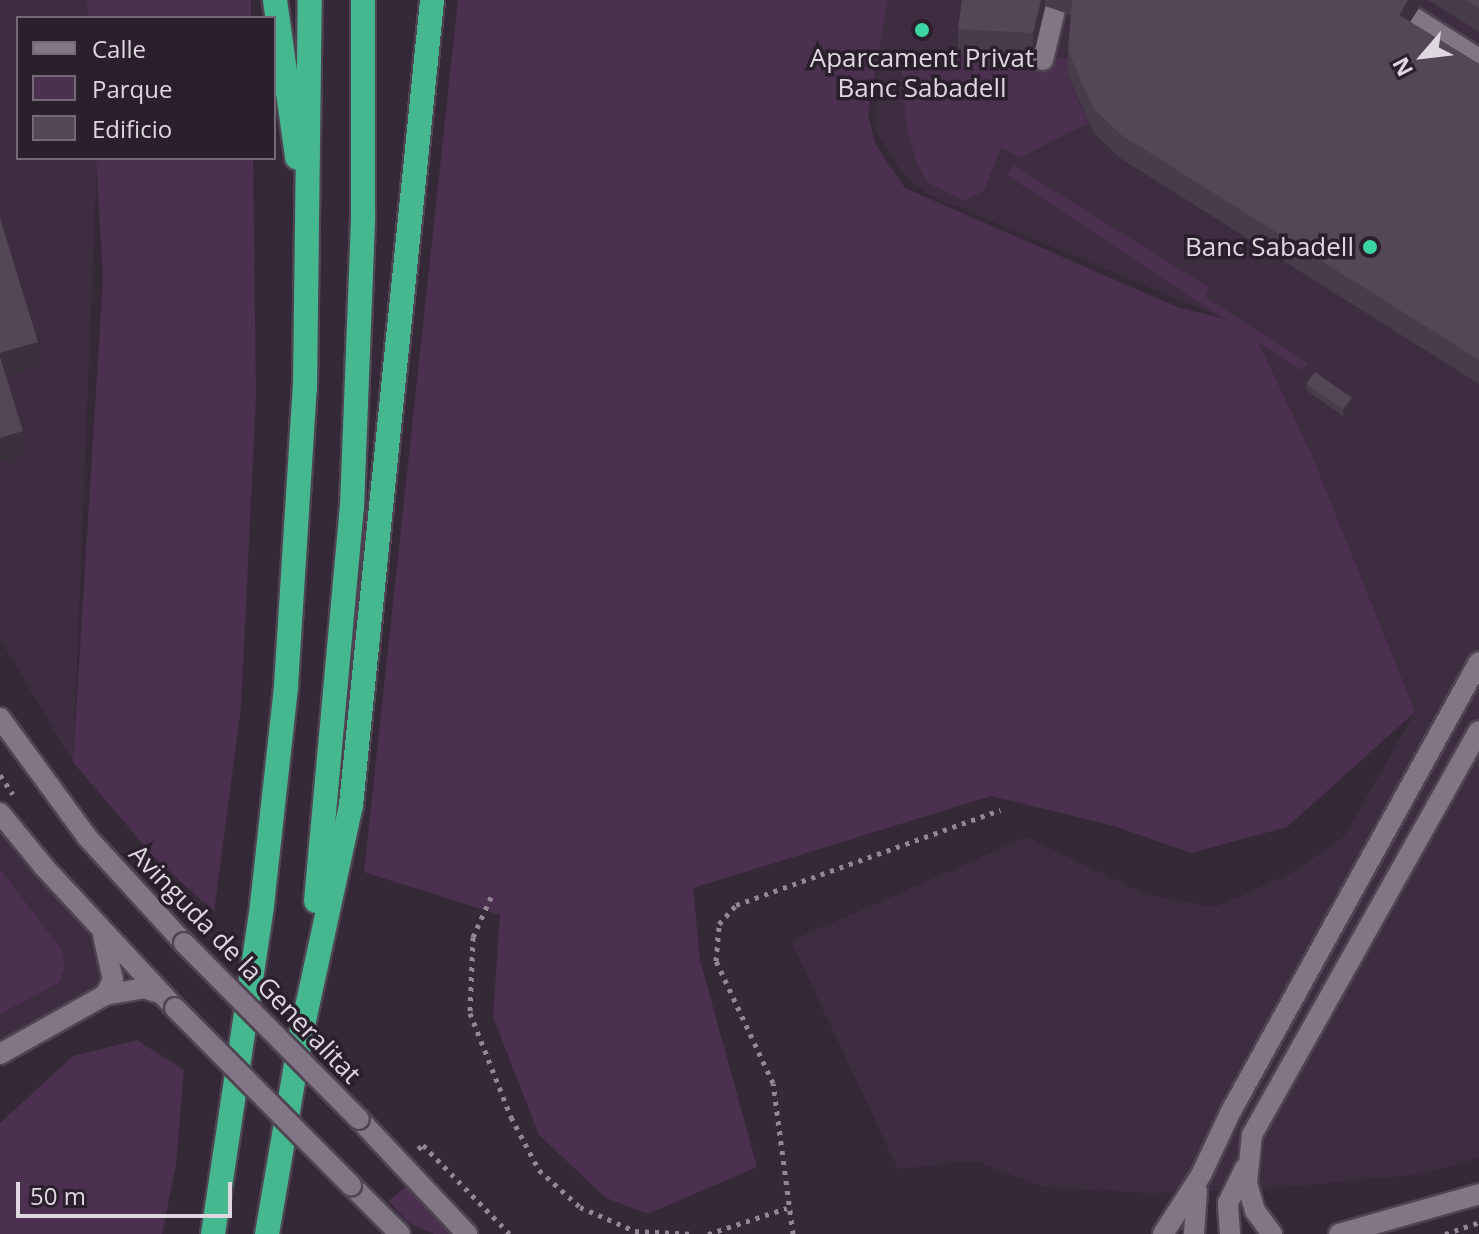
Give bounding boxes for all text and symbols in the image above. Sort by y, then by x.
legend [16,16,276,160]
north arrow [1383,16,1463,96]
marker: Aparcament Privat Banc Sabadell [913,21,931,39]
text: Calle [92,32,146,65]
place label: Aparcament Privat Banc Sabadell [810,42,1034,104]
text: N [1384,52,1419,82]
text: Parque [92,72,172,105]
text: Edificio [92,112,172,145]
place label: Banc Sabadell [1185,231,1354,263]
marker: Banc Sabadell [1361,238,1379,256]
street label: Avinguda de la Generalitat [123,838,367,1090]
scale bar [20,1166,236,1216]
text: 50 m [30,1179,86,1212]

